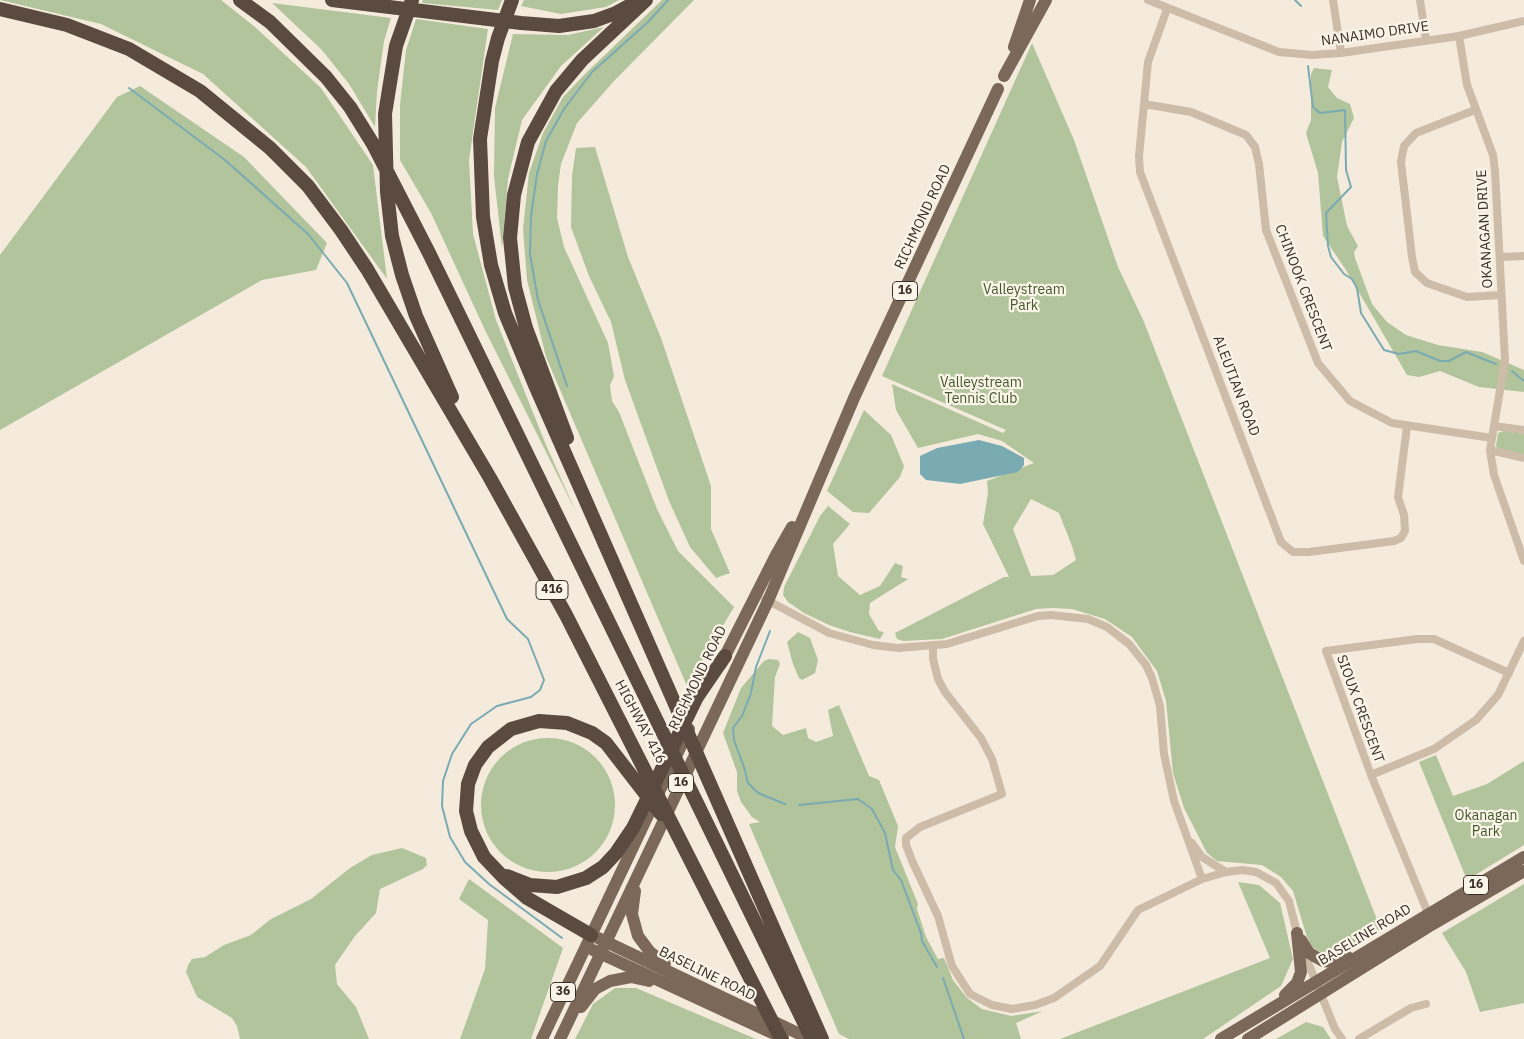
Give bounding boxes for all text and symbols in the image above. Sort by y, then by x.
street label: NANAIMO DRIVE [1320,18,1430,50]
street label: RICHMOND ROAD [891,162,955,272]
street label: OKANAGAN DRIVE [1473,169,1497,289]
street label: CHINOOK CRESCENT [1271,222,1335,354]
road number: 16 [892,282,918,300]
park label: Valleystream Park [983,282,1065,314]
street label: ALEUTIAN ROAD [1209,333,1263,439]
park label: Valleystream Tennis Club [940,375,1022,408]
road number: 416 [536,580,568,600]
street label: RICHMOND ROAD [665,623,731,733]
street label: SIOUX CRESCENT [1333,653,1387,765]
street label: HIGHWAY 416 [611,677,669,767]
road number: 16 [668,774,694,792]
park label: Okanagan Park [1455,808,1517,840]
road number: 16 [1464,876,1488,894]
street label: BASELINE ROAD [1316,901,1414,969]
street label: BASELINE ROAD [656,943,758,1005]
road number: 36 [550,982,576,1002]

